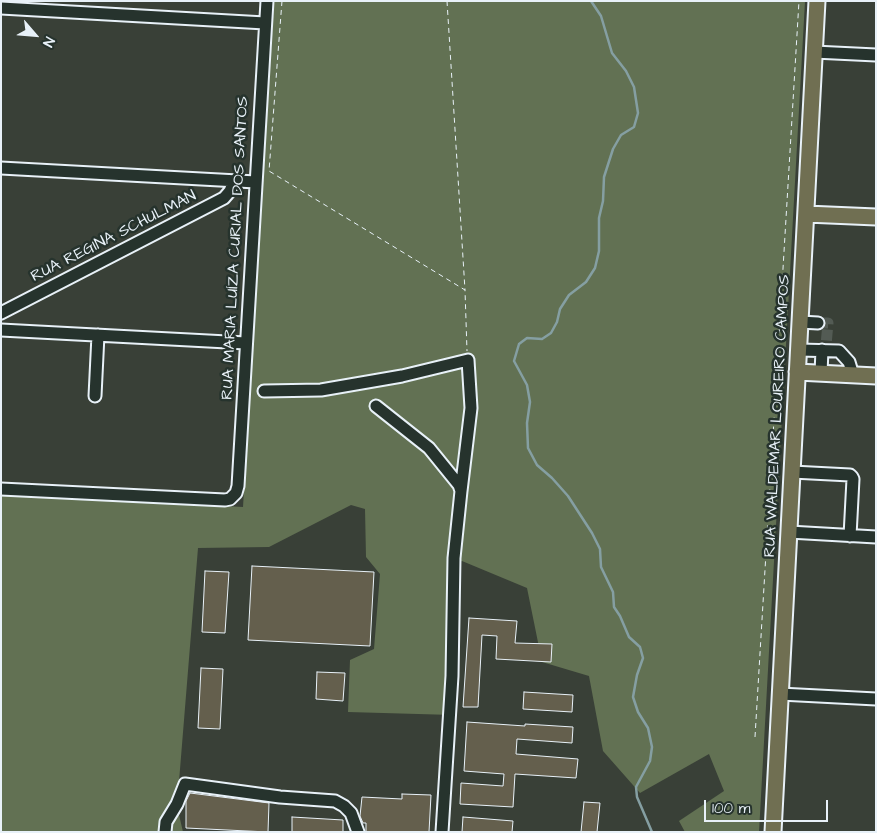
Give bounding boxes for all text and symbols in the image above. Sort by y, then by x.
north arrow [10,10,60,60]
text: N [37,33,59,50]
street label: RUA MARIA LUÍZA CURIAL DOS SANTOS [218,96,254,400]
street label: RUA REGINA SCHULMAN [28,187,200,287]
street label: RUA WALDEMAR LOUREIRO CAMPOS [761,274,795,558]
scale bar [707,790,831,822]
text: 100 m [712,798,751,819]

